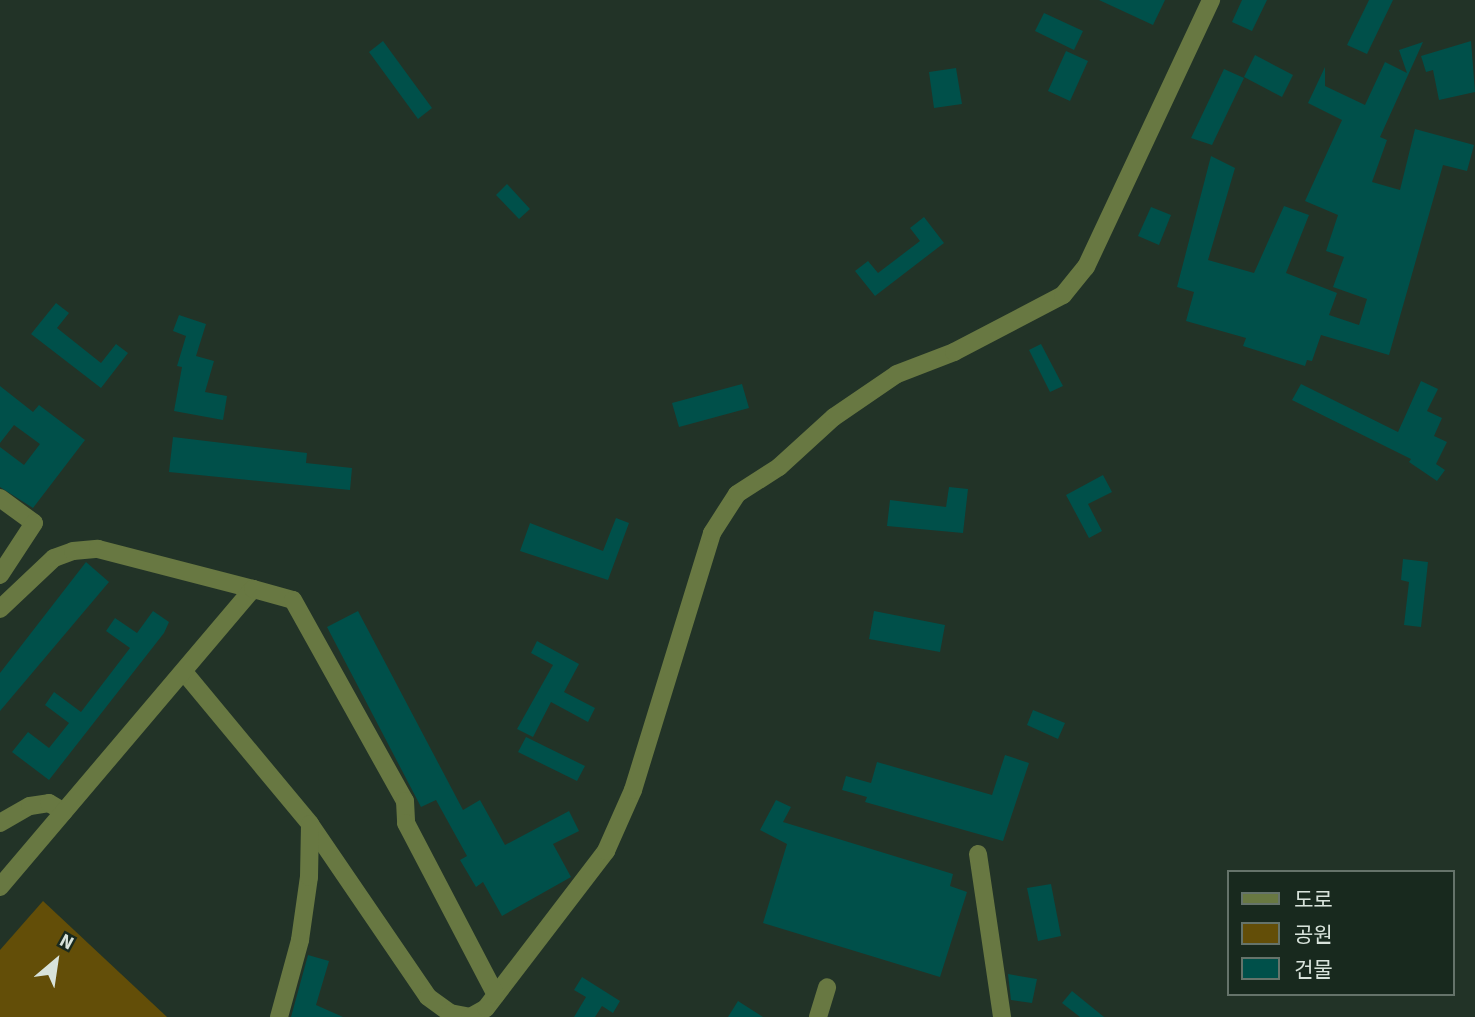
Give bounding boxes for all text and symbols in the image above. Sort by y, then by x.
legend [1226,870,1454,996]
text: 도로 [1294,885,1333,915]
text: 공원 [1294,920,1333,950]
north arrow [21,926,91,996]
text: N [54,927,78,957]
text: 건물 [1294,955,1333,985]

